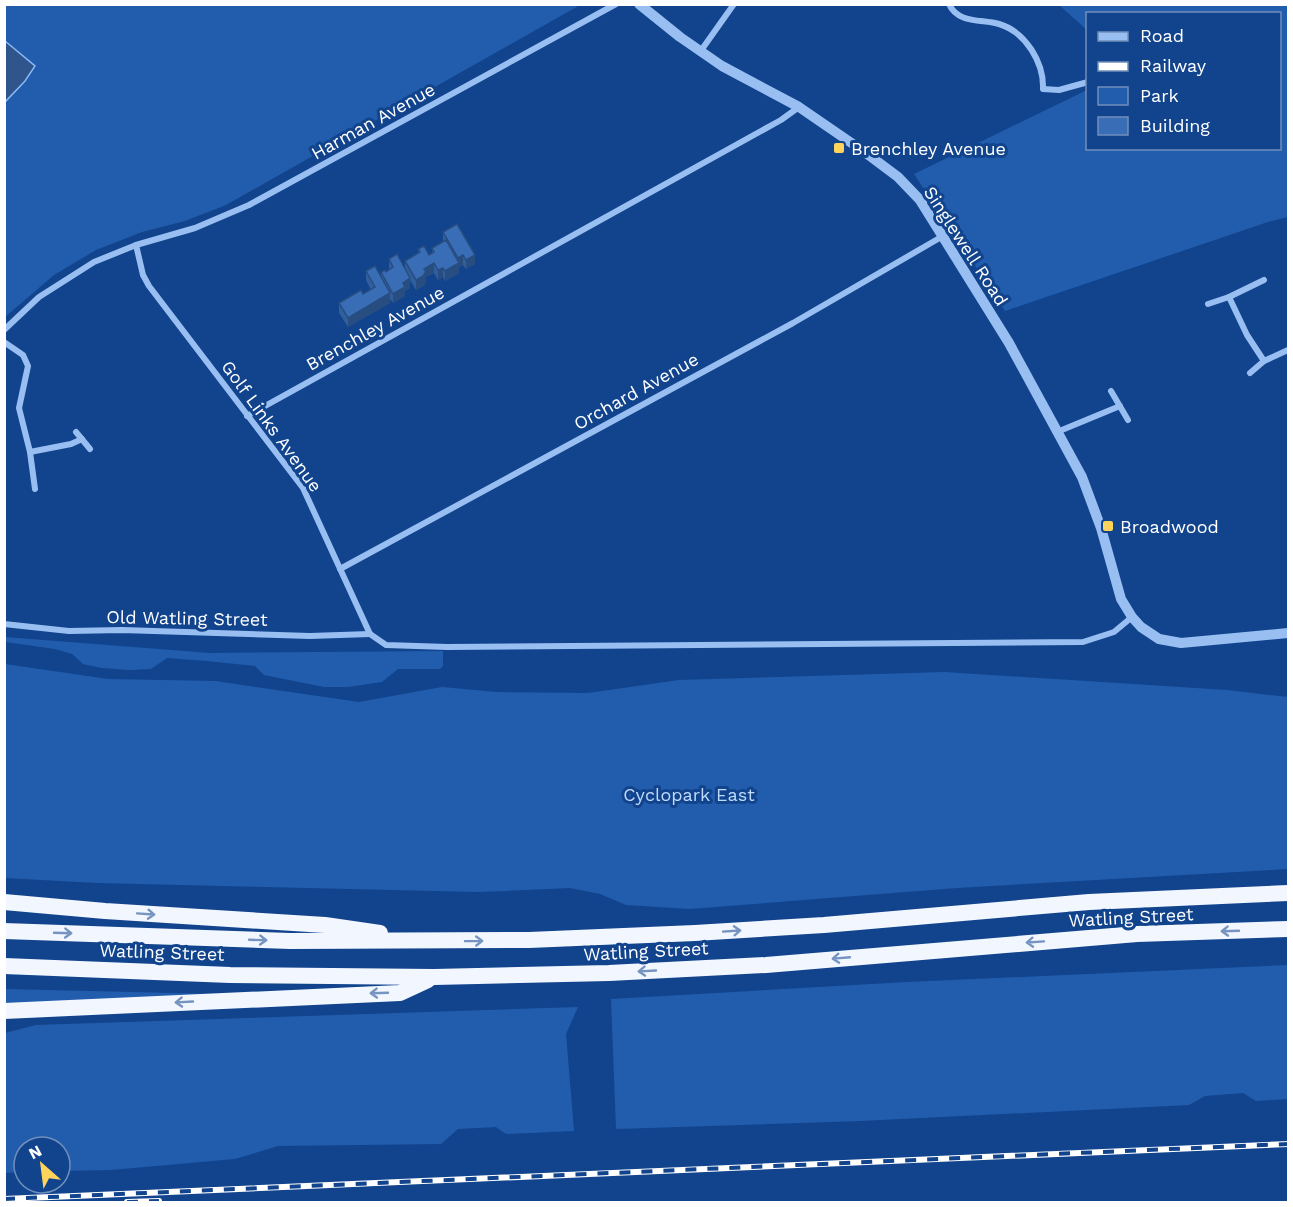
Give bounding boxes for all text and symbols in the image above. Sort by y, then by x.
legend [1086,12,1281,150]
text: Road [1140,25,1184,46]
text: Railway [1140,55,1207,76]
street label: Harman Avenue [307,78,439,164]
text: Park [1140,85,1179,106]
text: Building [1140,115,1210,136]
place label: Brenchley Avenue [851,138,1006,159]
marker: Brenchley Avenue [832,141,846,155]
street label: Singlewell Road [920,182,1012,310]
street label: Brenchley Avenue [302,281,448,375]
street label: Orchard Avenue [570,348,702,434]
street label: Golf Links Avenue [217,356,327,496]
place label: Broadwood [1120,516,1219,537]
marker: Broadwood [1101,519,1115,533]
street label: Old Watling Street [106,606,268,630]
park label: Cyclopark East [623,784,755,805]
street label: Watling Street [1068,903,1195,931]
one-way arrow [136,909,156,920]
one-way arrow [721,925,741,936]
one-way arrow [1221,925,1241,936]
one-way arrow [52,927,72,938]
one-way arrow [247,934,267,945]
one-way arrow [463,935,483,946]
street label: Watling Street [583,937,710,965]
one-way arrow [1026,937,1046,948]
street label: Watling Street [99,939,225,965]
one-way arrow [832,953,852,964]
one-way arrow [637,965,657,976]
one-way arrow [369,988,389,999]
one-way arrow [175,996,195,1007]
north arrow [12,1135,72,1195]
text: N [25,1141,45,1163]

